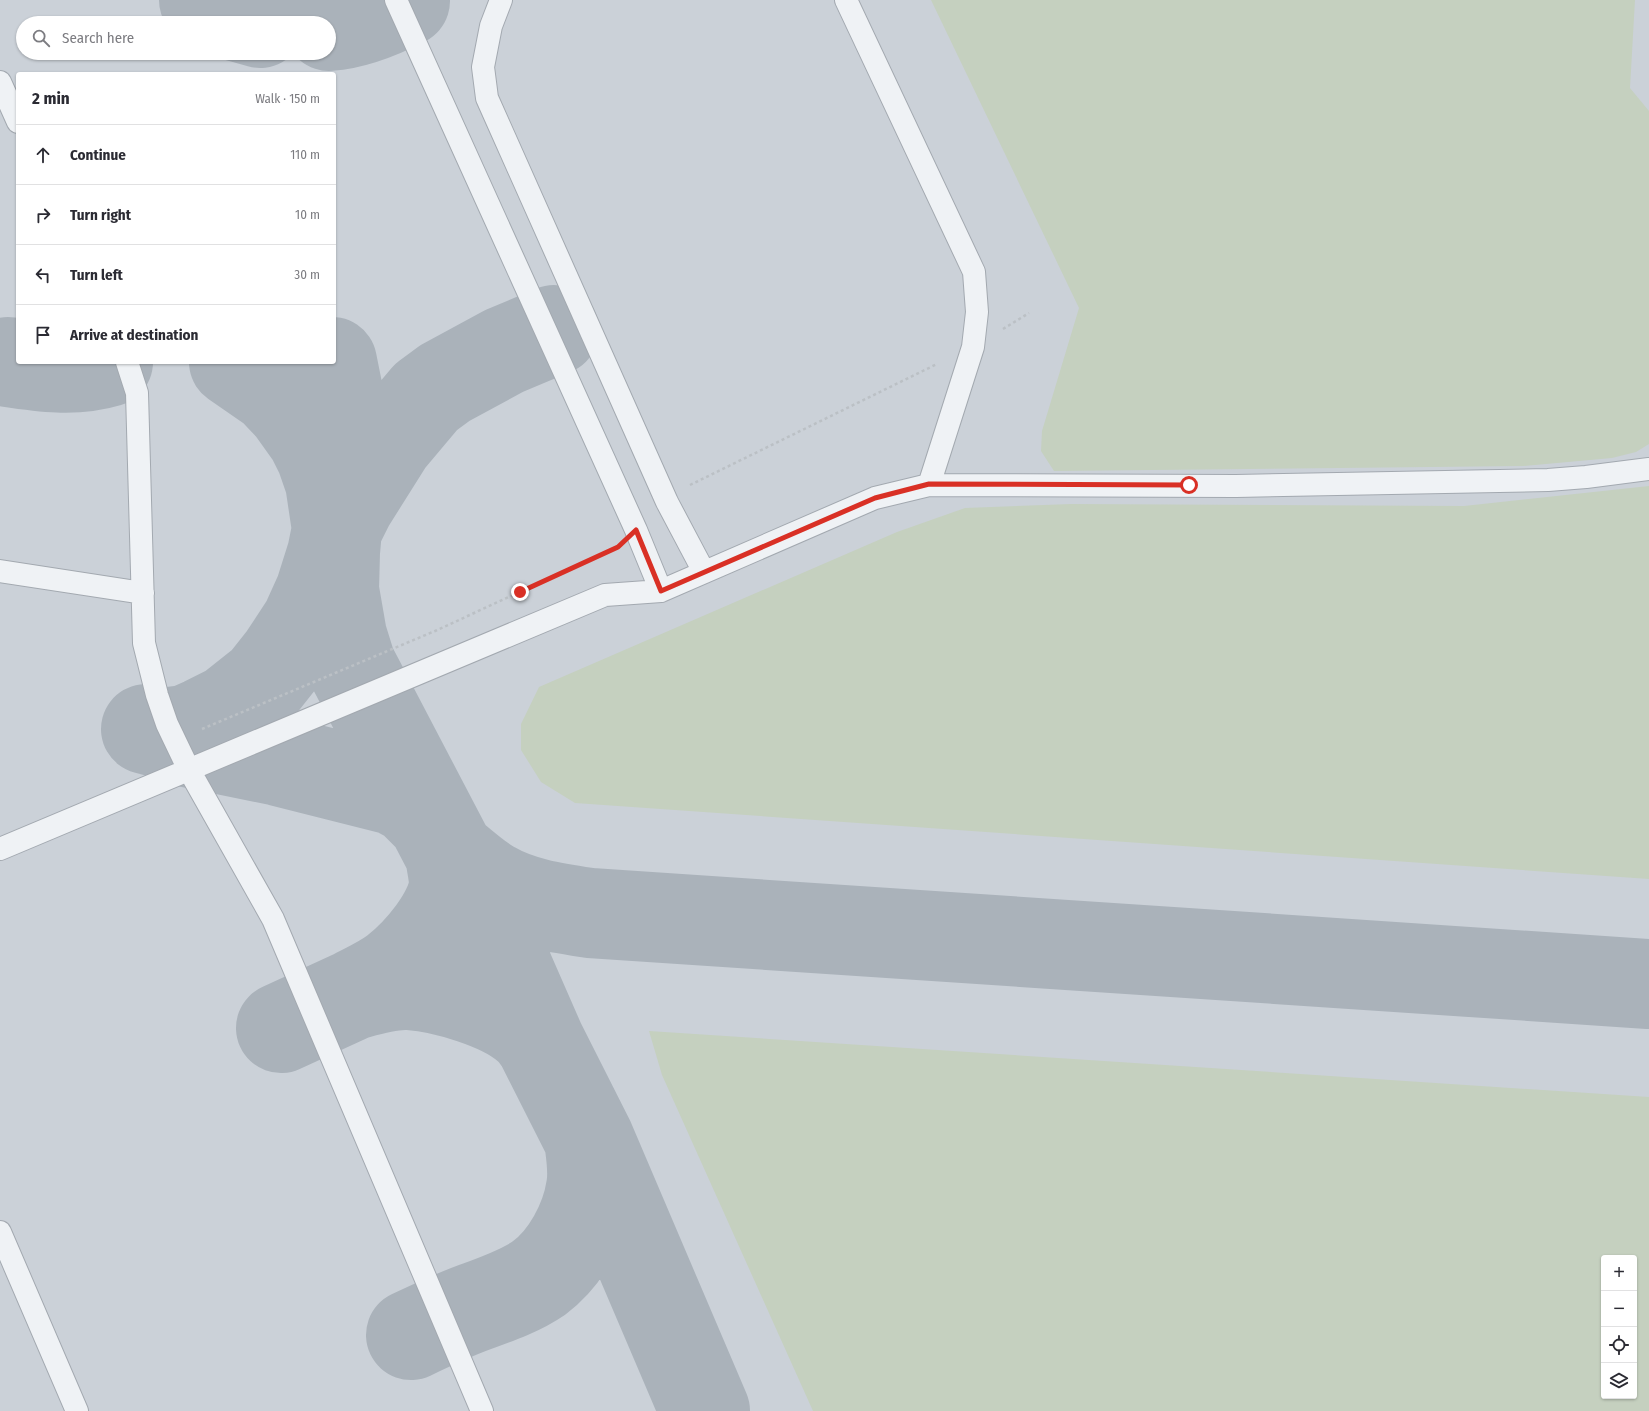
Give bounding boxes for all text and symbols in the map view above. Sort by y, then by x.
search box [16,16,336,60]
icon: search [30,27,52,49]
text: Search here [62,29,134,47]
text: 2 min [32,88,70,109]
text: Walk · 150 m [255,91,320,106]
icon: ahead [32,144,54,166]
text: Continue [70,146,126,164]
text: 110 m [290,147,320,162]
icon: right [32,204,54,226]
text: Turn right [70,206,131,224]
text: 10 m [295,207,320,222]
icon: left [32,264,54,286]
text: Turn left [70,266,123,284]
text: 30 m [294,267,320,282]
icon: arrive [32,324,54,346]
text: Arrive at destination [70,326,198,344]
route start [1180,476,1198,494]
route end [511,583,529,601]
map controls [1601,1255,1637,1399]
button: + [1601,1255,1637,1291]
button: − [1601,1291,1637,1327]
button: locate [1601,1327,1637,1363]
button: layers [1601,1363,1637,1399]

